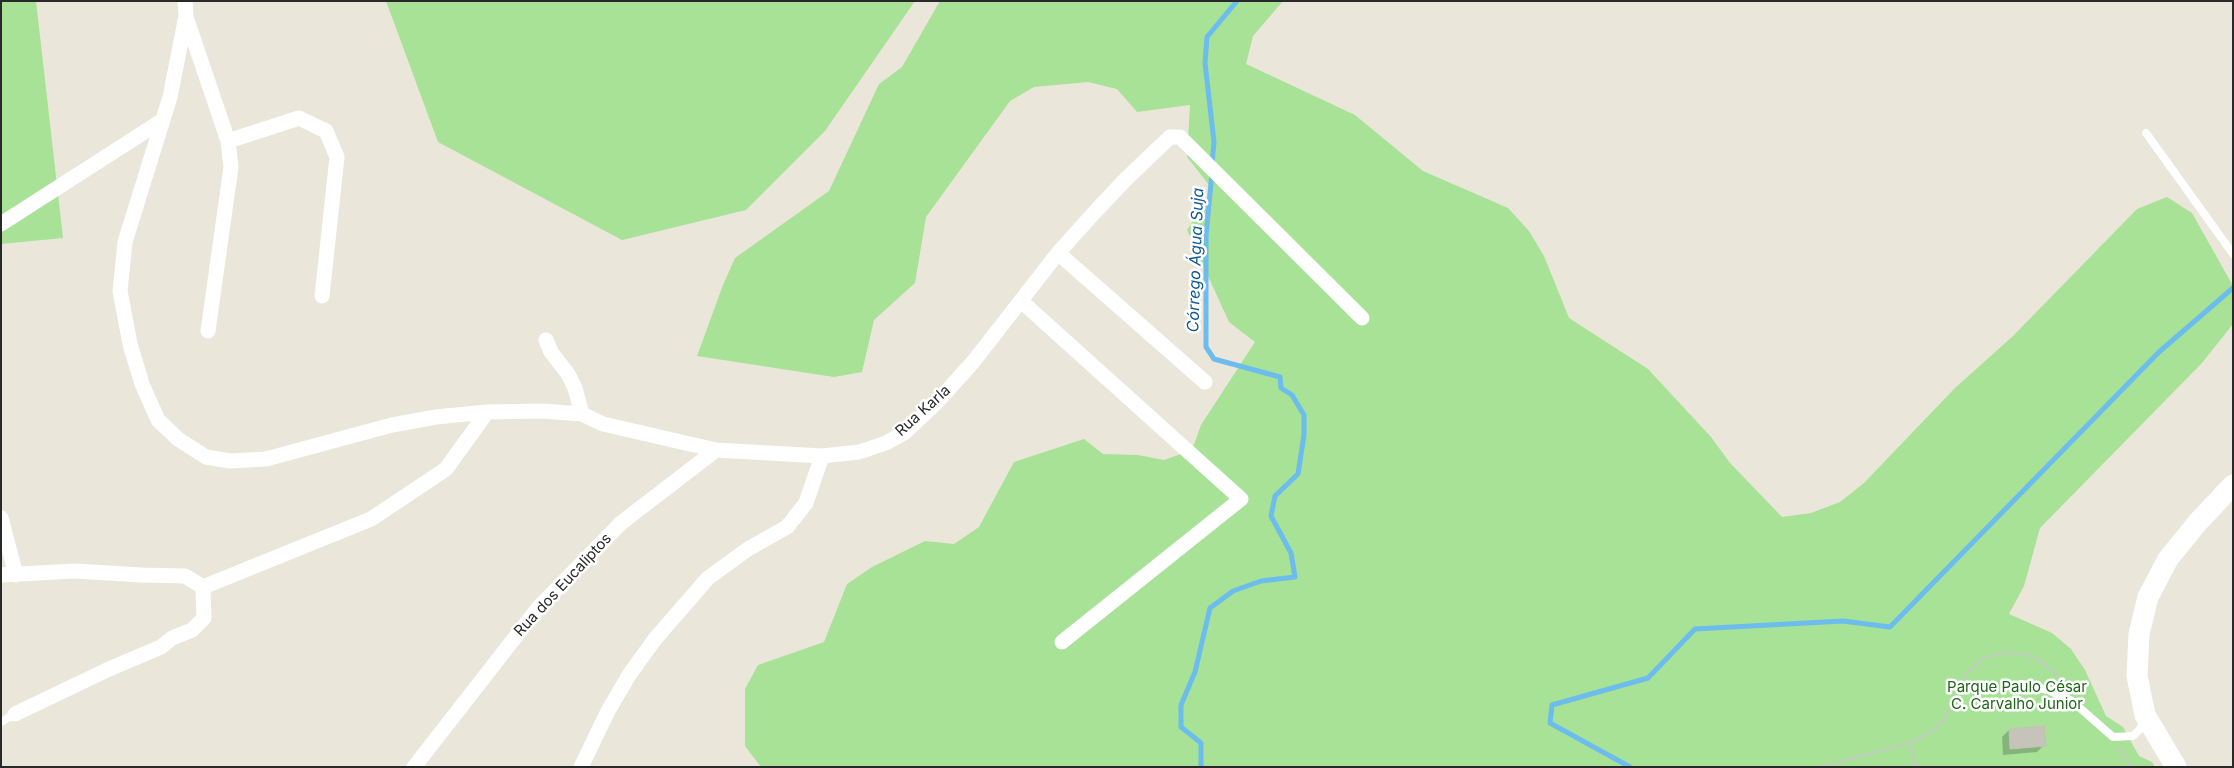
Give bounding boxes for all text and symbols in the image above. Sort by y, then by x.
water label: Córrego Água Suja [1184,187,1208,333]
street label: Rua Karla [892,382,954,440]
street label: Rua dos Eucaliptos [511,530,615,640]
park label: Parque Paulo César C. Carvalho Junior [1947,678,2087,713]

